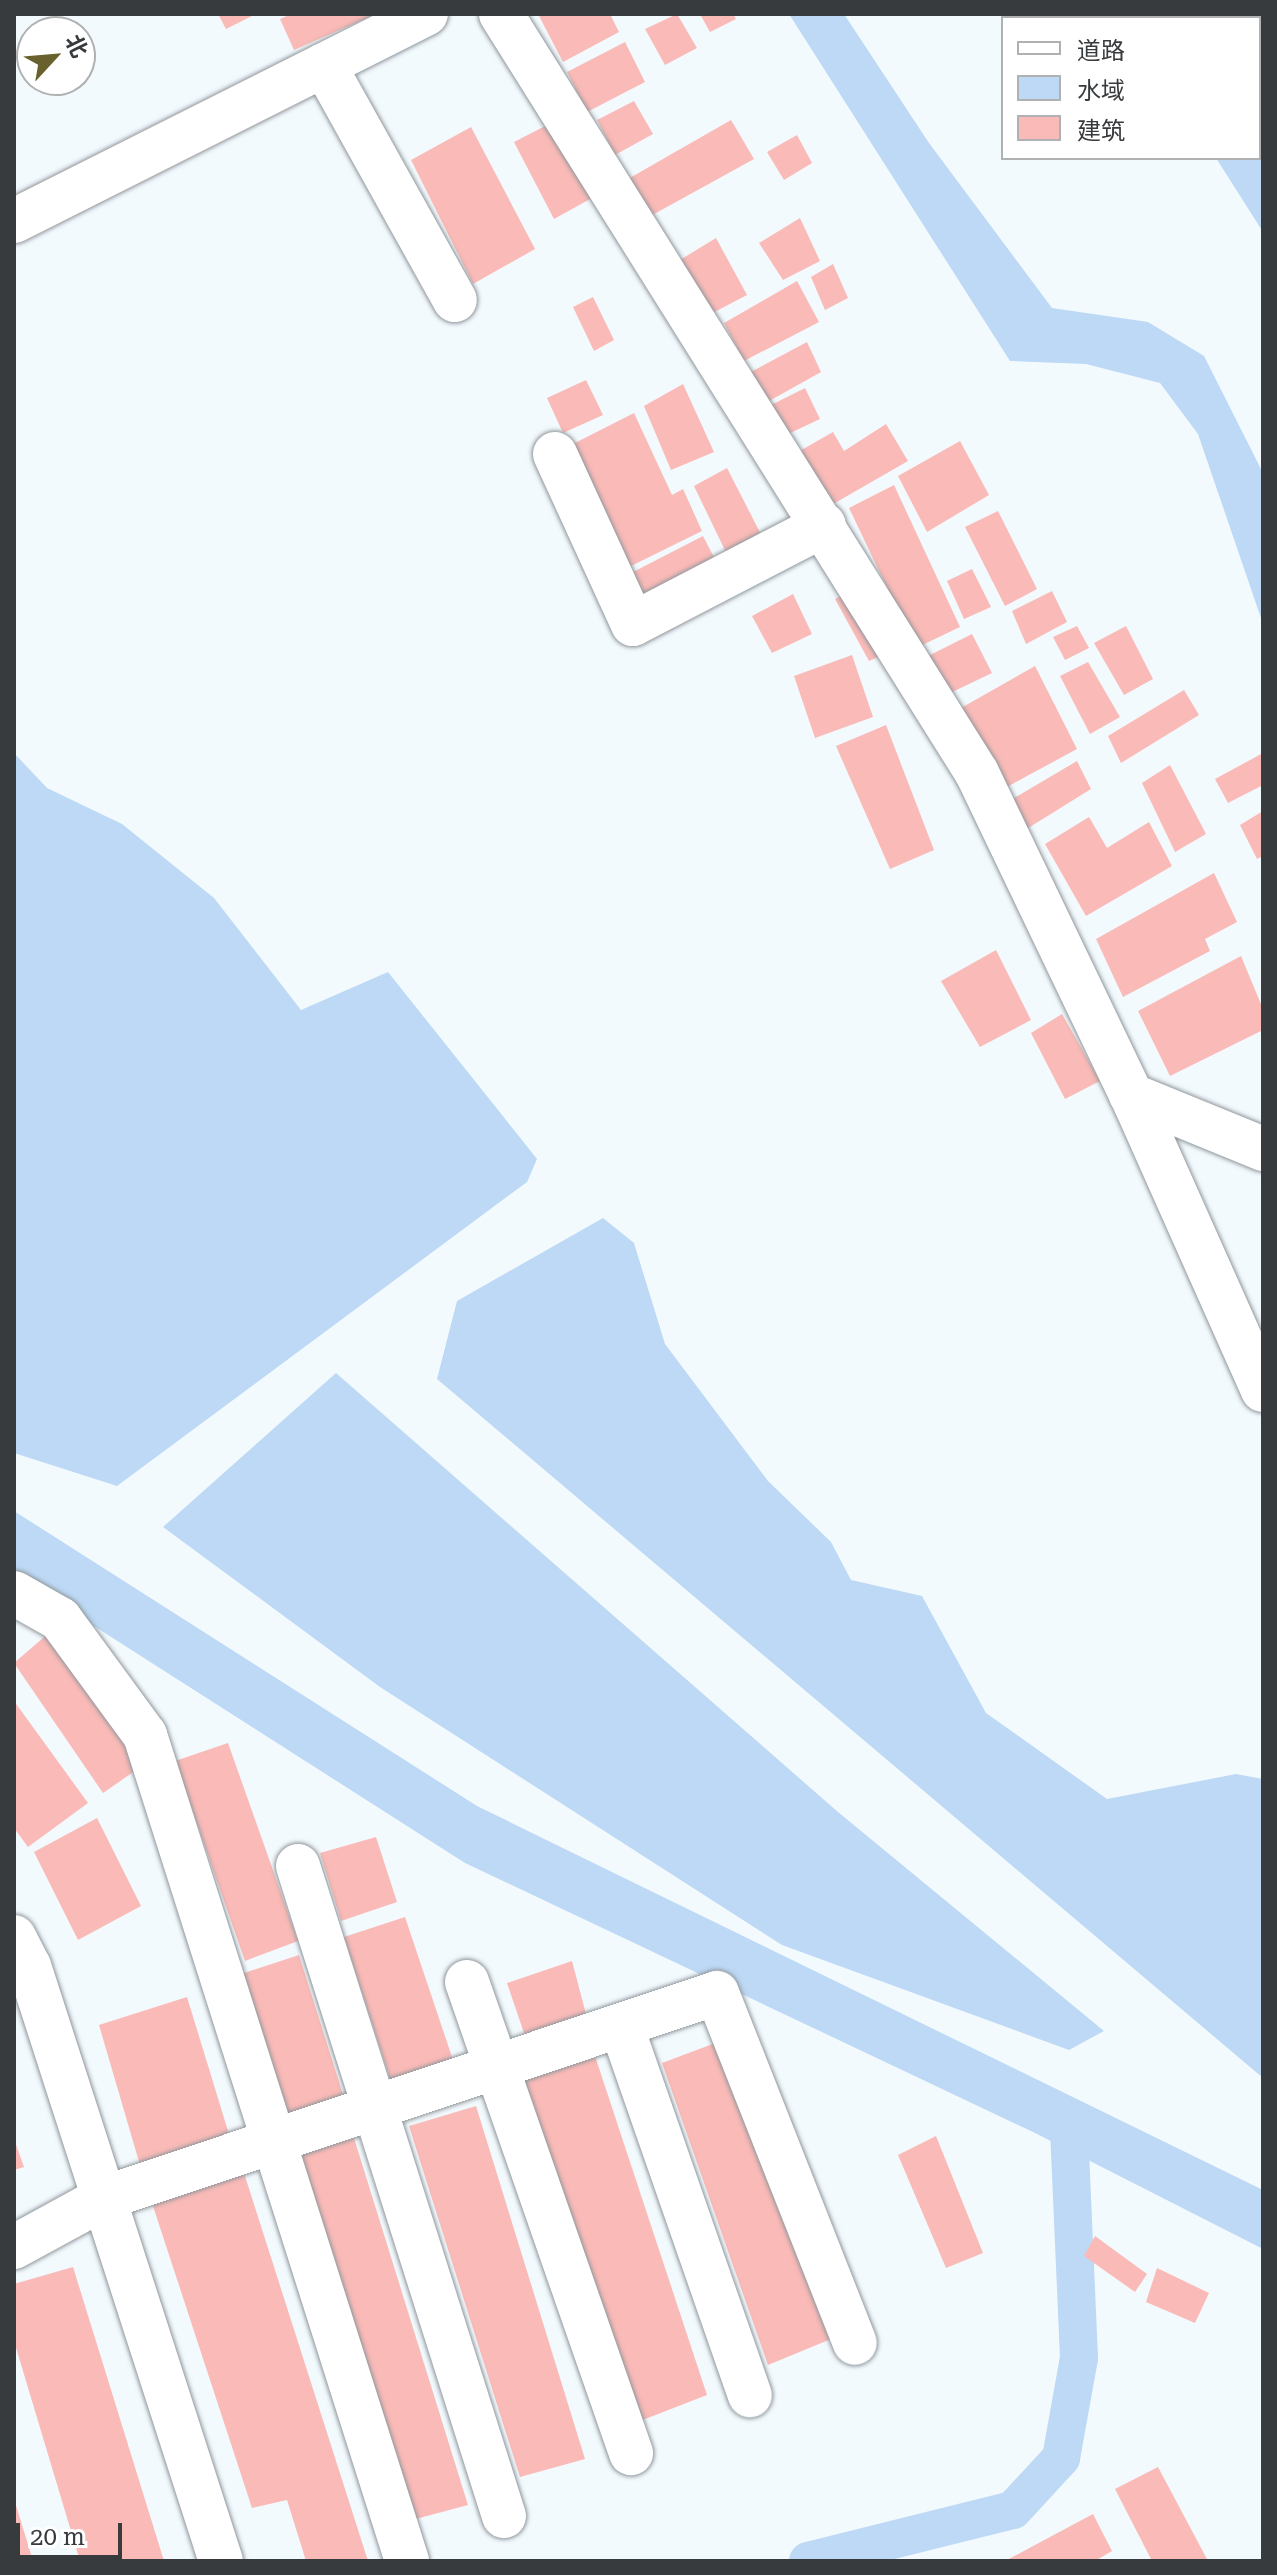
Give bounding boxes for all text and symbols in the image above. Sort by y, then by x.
north arrow [16,16,96,96]
legend [1001,16,1261,160]
text: 北 [60,31,92,62]
text: 道路 [1077,37,1125,65]
text: 水域 [1077,77,1125,105]
text: 建筑 [1077,117,1125,145]
scale bar [20,2507,126,2557]
text: 20 m [30,2523,85,2551]

